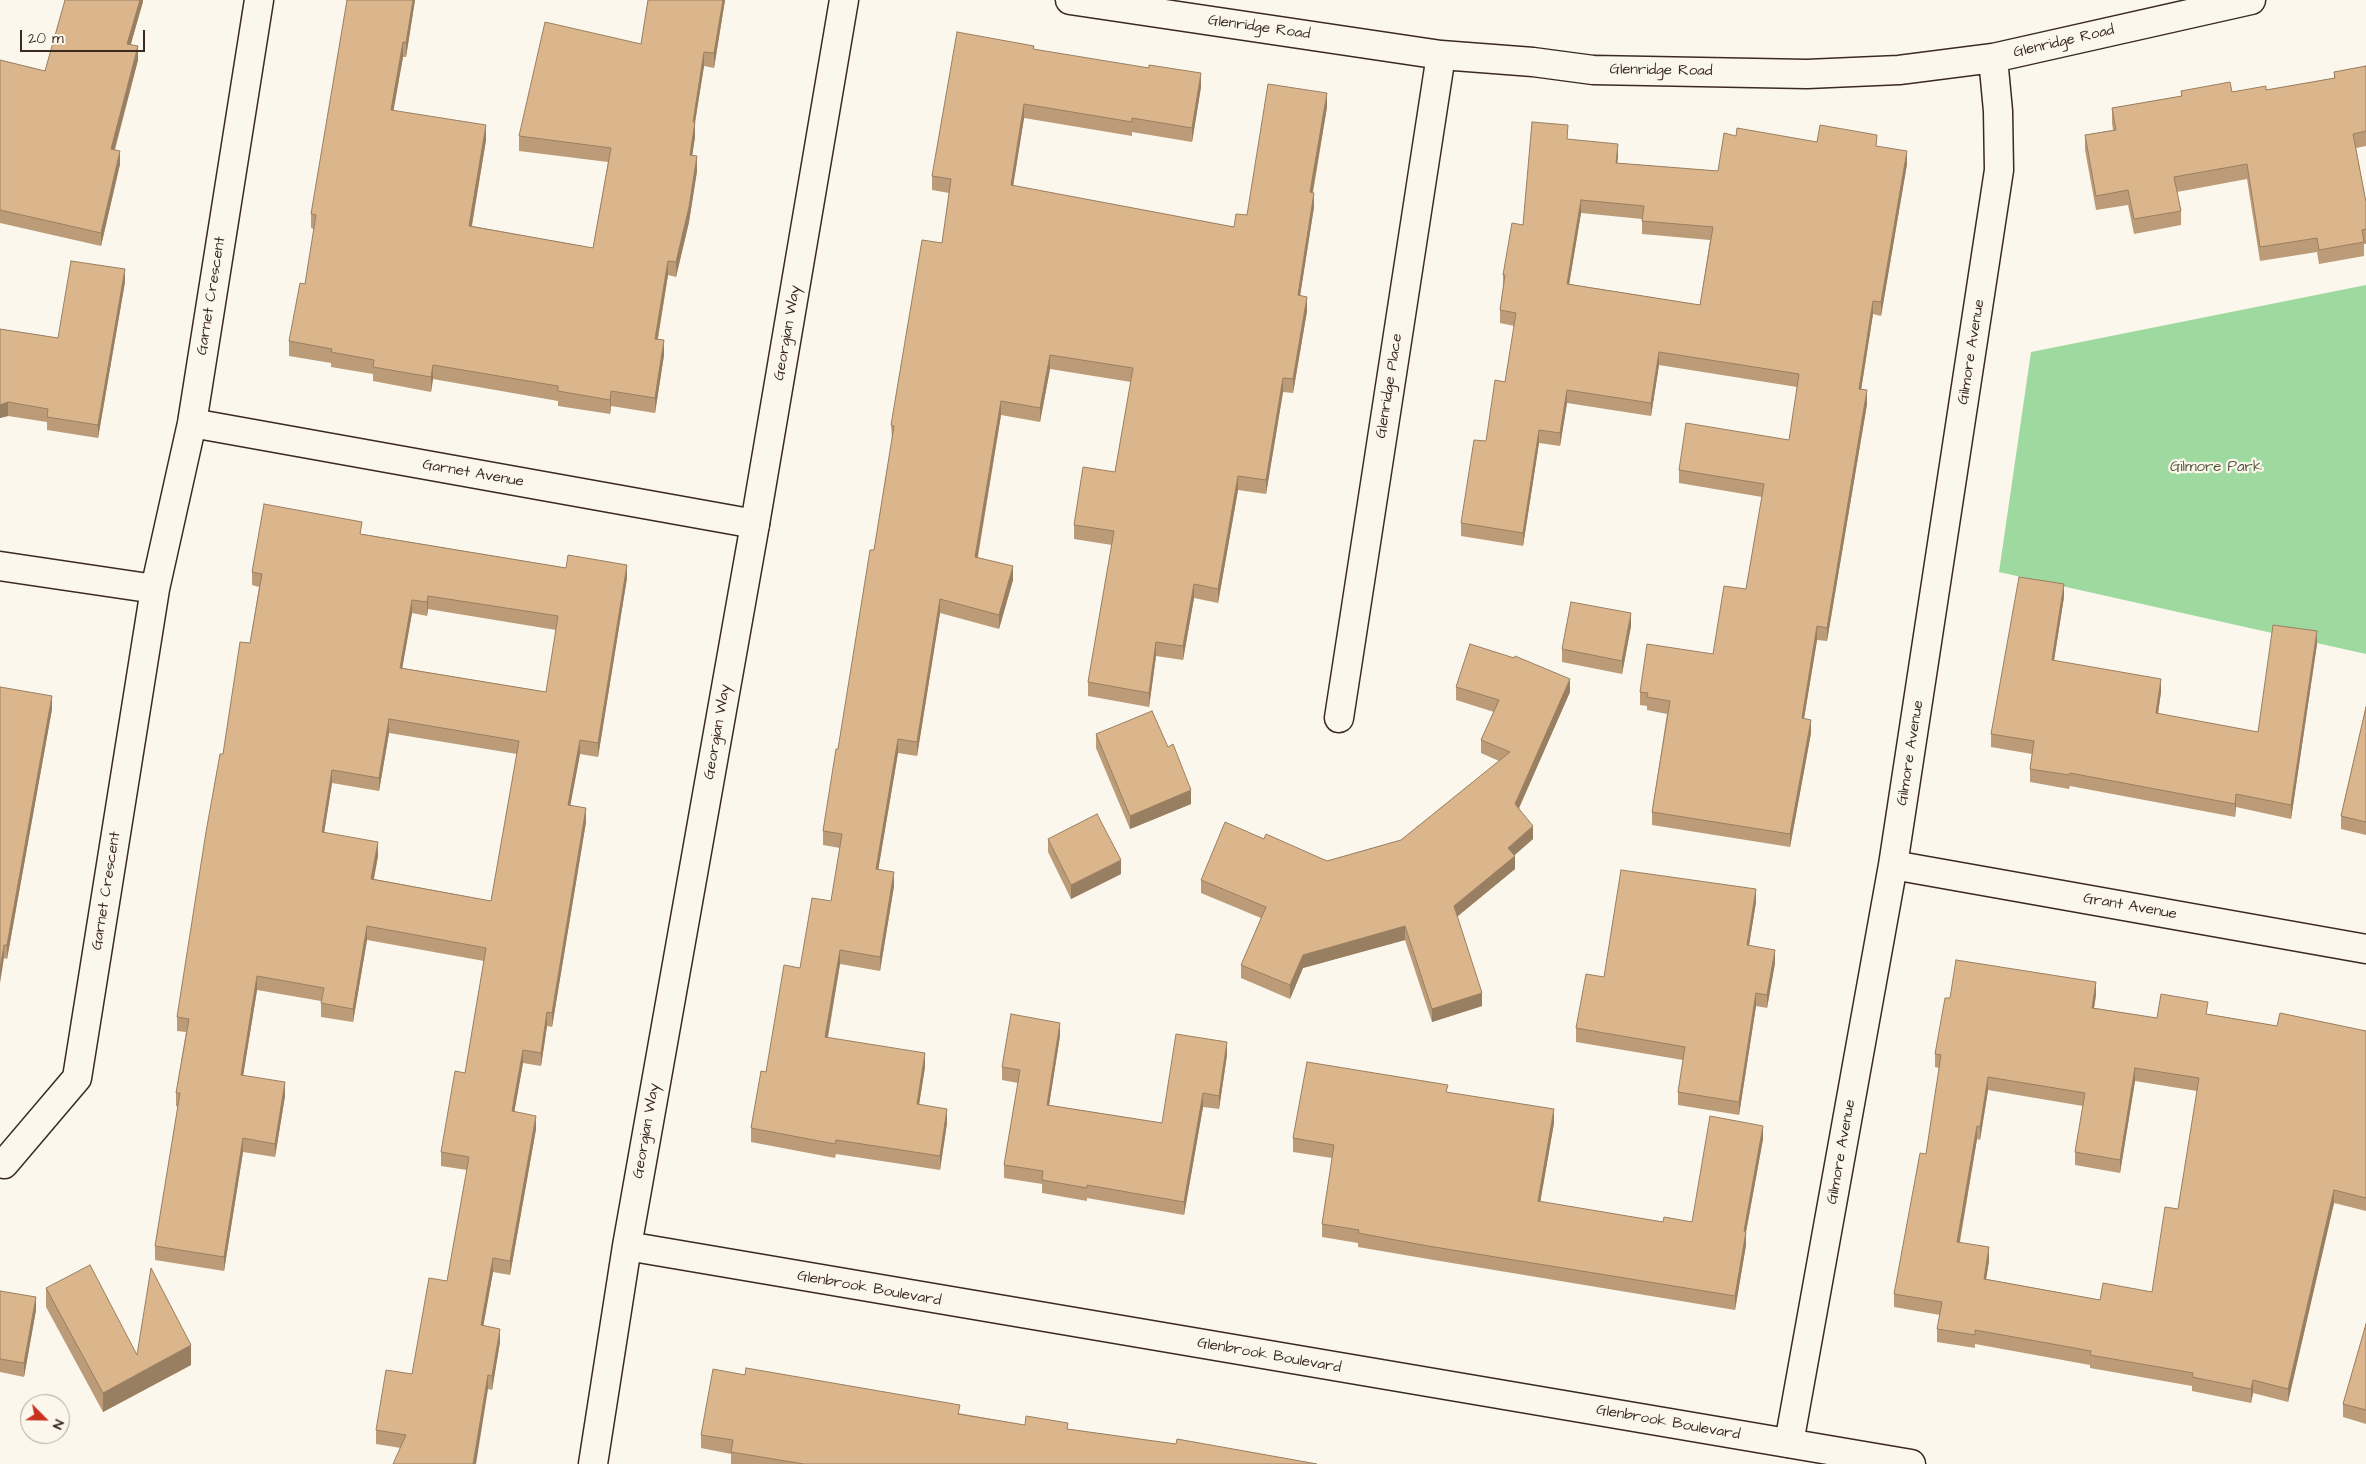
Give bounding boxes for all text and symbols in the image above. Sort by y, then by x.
street label: Glenridge Road [1207,12,1311,44]
scale bar [22,20,148,52]
street label: Glenridge Road [2012,22,2116,62]
text: 20 m [28,28,64,49]
street label: Glenridge Road [1609,61,1713,81]
street label: Garnet Crescent [194,235,230,357]
street label: Georgian Way [771,284,805,382]
street label: Gilmore Avenue [1955,298,1989,406]
street label: Glenridge Place [1373,332,1407,440]
street label: Garnet Avenue [421,456,525,492]
park label: Gilmore Park [2170,459,2262,477]
street label: Georgian Way [701,683,735,781]
street label: Gilmore Avenue [1894,699,1928,807]
street label: Garnet Crescent [89,830,125,952]
street label: Grant Avenue [2082,890,2178,924]
street label: Georgian Way [630,1082,664,1180]
street label: Gilmore Avenue [1824,1098,1860,1206]
street label: Glenbrook Boulevard [796,1267,942,1311]
street label: Glenbrook Boulevard [1196,1334,1342,1378]
north arrow [20,1394,70,1444]
street label: Glenbrook Boulevard [1595,1401,1741,1445]
text: N [47,1417,69,1432]

